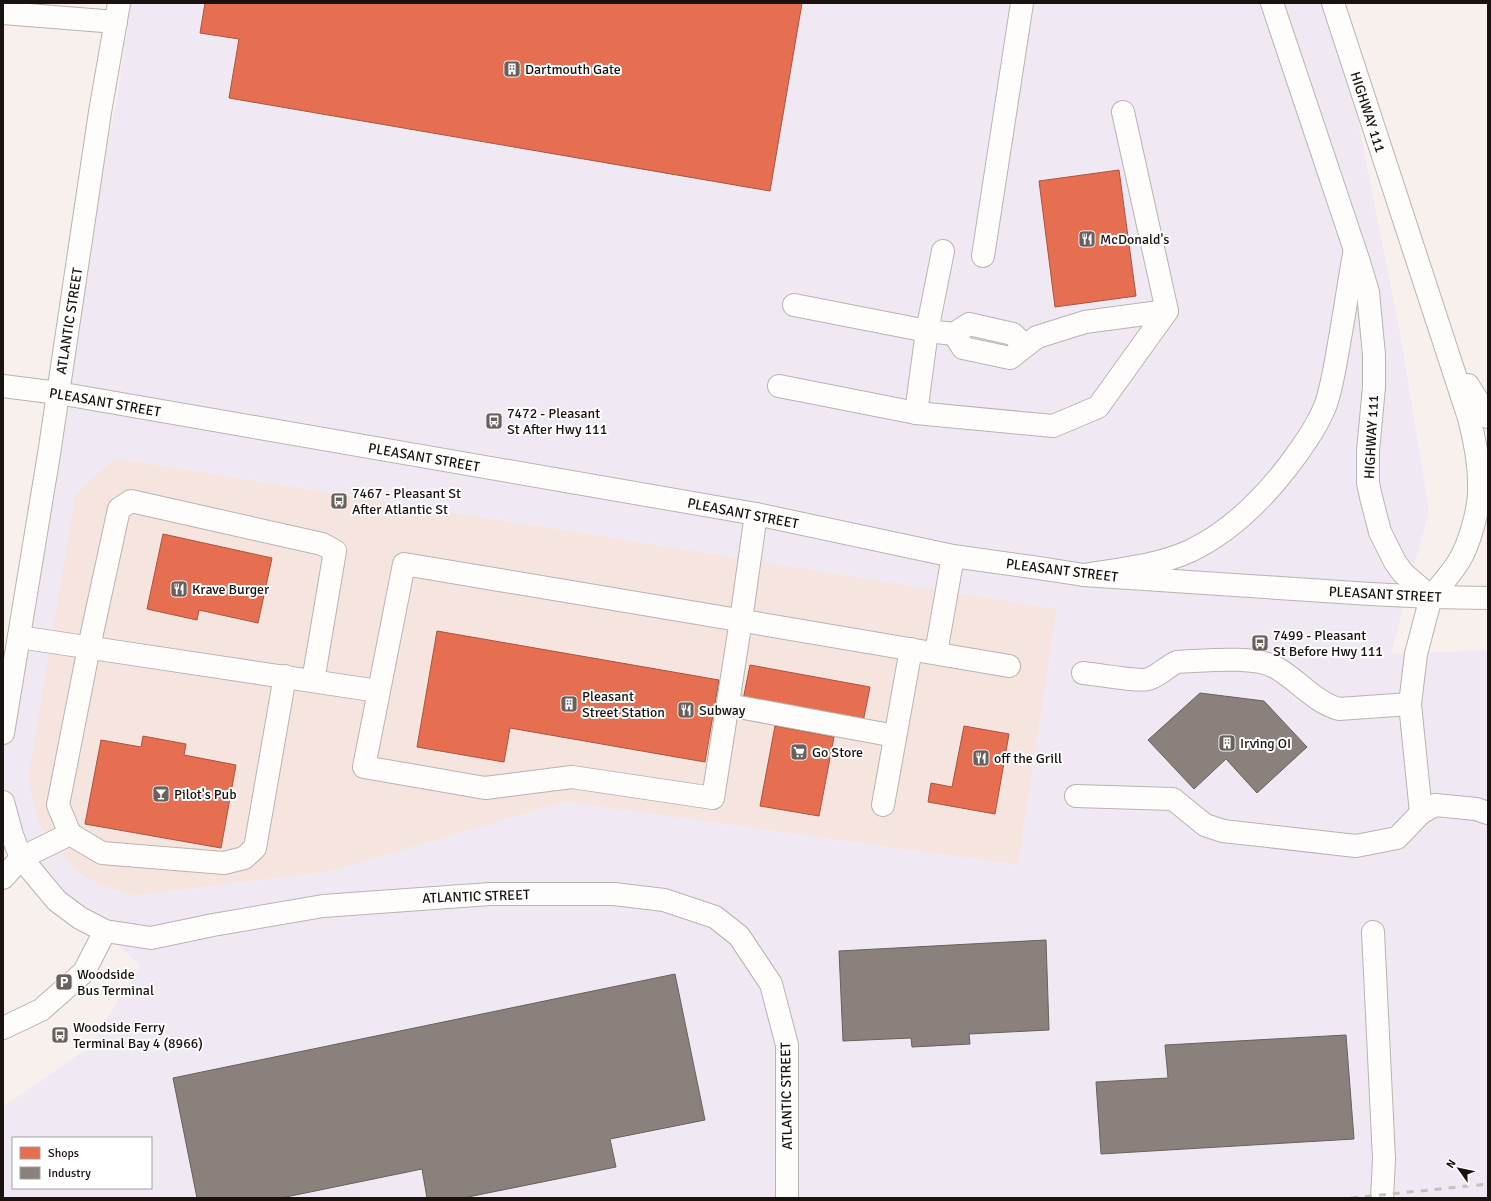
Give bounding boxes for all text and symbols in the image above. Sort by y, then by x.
building icon: Dartmouth Gate [502,59,522,79]
place label: Dartmouth Gate [525,61,621,78]
street label: HIGHWAY 111 [1346,70,1389,155]
restaurant icon: McDonald's [1077,229,1097,249]
place label: McDonald's [1100,231,1169,248]
street label: ATLANTIC STREET [53,266,86,376]
street label: PLEASANT STREET [48,384,162,421]
street label: HIGHWAY 111 [1361,395,1382,479]
place label: 7472 - Pleasant St After Hwy 111 [507,405,607,438]
bus stop icon: 7472 - Pleasant St After Hwy 111 [484,411,504,431]
street label: PLEASANT STREET [367,439,481,476]
place label: 7467 - Pleasant St After Atlantic St [352,485,461,518]
bus stop icon: 7467 - Pleasant St After Atlantic St [329,491,349,511]
street label: PLEASANT STREET [686,494,800,533]
street label: PLEASANT STREET [1005,555,1119,586]
restaurant icon: Krave Burger [169,579,189,599]
place label: Krave Burger [192,581,270,598]
street label: PLEASANT STREET [1328,583,1442,606]
place label: 7499 - Pleasant St Before Hwy 111 [1273,627,1383,660]
bus stop icon: 7499 - Pleasant St Before Hwy 111 [1250,633,1270,653]
place label: Pleasant Street Station [582,688,665,721]
building icon: Pleasant Street Station [559,694,579,714]
restaurant icon: Subway [676,700,696,720]
place label: Subway [699,702,746,719]
building icon: Irving OI [1217,733,1237,753]
place label: Irving OI [1240,735,1291,752]
supermarket icon: Go Store [789,742,809,762]
place label: Go Store [812,744,863,761]
restaurant icon: off the Grill [971,748,991,768]
place label: off the Grill [994,750,1062,767]
bar icon: Pilot's Pub [151,784,171,804]
place label: Pilot's Pub [174,786,237,803]
street label: ATLANTIC STREET [422,886,530,907]
place label: Woodside Bus Terminal [77,966,154,999]
parking icon: Woodside Bus Terminal [54,972,74,992]
place label: Woodside Ferry Terminal Bay 4 (8966) [73,1019,203,1052]
bus stop icon: Woodside Ferry Terminal Bay 4 (8966) [50,1025,70,1045]
street label: ATLANTIC STREET [777,1042,796,1150]
legend [12,1137,152,1189]
text: Shops [48,1146,79,1161]
north arrow [1439,1149,1479,1189]
text: N [1443,1157,1459,1171]
text: Industry [48,1166,91,1181]

